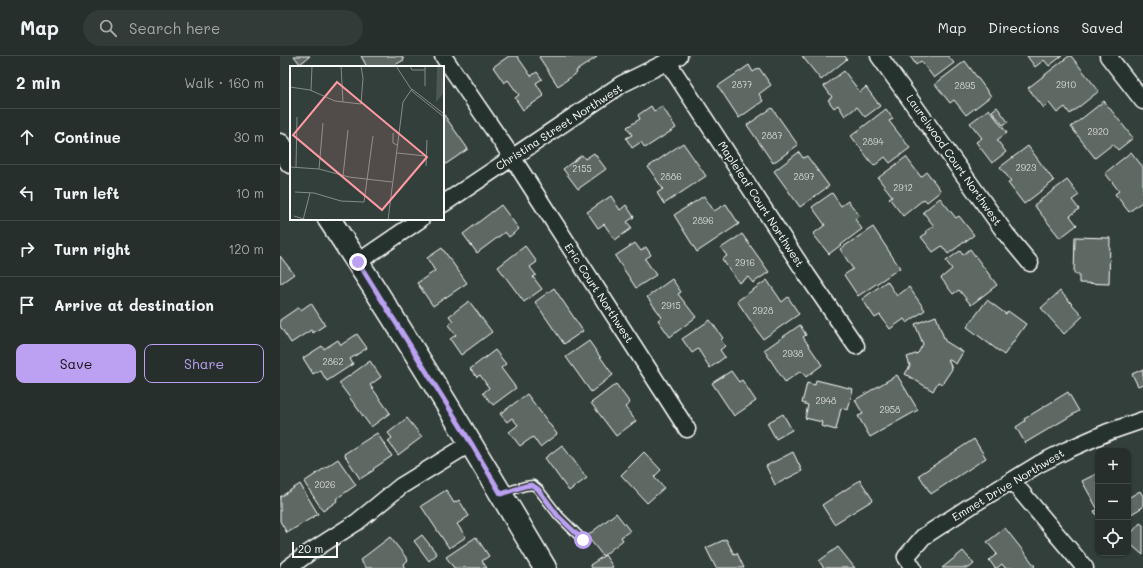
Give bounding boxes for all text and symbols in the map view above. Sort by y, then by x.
search box [83,10,363,46]
text: Map [20,15,59,40]
icon: search [97,17,119,39]
text: Search here [129,18,220,38]
text: Map [938,18,966,37]
text: Directions [988,18,1059,37]
text: Saved [1081,18,1123,37]
inset map [290,66,444,220]
text: 2 min [16,71,61,93]
text: Walk · 160 m [184,74,264,91]
house number: 2877 [732,79,752,90]
house number: 2910 [1056,79,1076,90]
street label: Christina Street Northwest [492,80,625,173]
house number: 2895 [954,80,976,91]
street label: Laurelwood Court Northwest [903,91,1006,228]
icon: ahead [16,126,38,148]
house number: 2920 [1088,126,1109,137]
text: Continue [54,127,121,147]
text: 30 m [234,128,264,145]
house number: 2887 [762,130,782,141]
house number: 2894 [862,136,884,147]
street label: Mapleleaf Court Northwest [715,138,808,270]
house number: 2923 [1016,162,1036,173]
house number: 2155 [572,163,592,174]
house number: 2886 [660,171,682,182]
house number: 2897 [794,171,814,182]
icon: left [16,182,38,204]
house number: 2912 [893,182,913,193]
text: Turn left [54,183,119,203]
text: 10 m [236,184,264,201]
house number: 2896 [692,215,714,226]
icon: right [16,238,38,260]
text: Turn right [54,239,131,259]
text: 120 m [228,240,264,257]
street label: Eric Court Northwest [561,240,637,346]
route end [349,253,367,271]
house number: 2916 [735,257,755,268]
icon: arrive [16,294,38,316]
text: Arrive at destination [54,295,214,315]
house number: 2915 [661,300,681,311]
house number: 2928 [753,305,774,316]
button: Save [16,344,136,383]
button: Share [144,344,264,383]
house number: 2938 [782,348,804,359]
house number: 2862 [323,356,343,367]
house number: 2948 [815,395,837,406]
house number: 2958 [879,404,901,415]
street label: Emmet Drive Northwest [949,445,1067,524]
map controls [1095,448,1131,556]
button: + [1095,448,1131,484]
house number: 2026 [314,479,336,490]
button: − [1095,484,1131,520]
button: locate [1095,520,1131,556]
route start [574,531,592,549]
scale bar [292,540,338,559]
text: 20 m [298,541,323,556]

